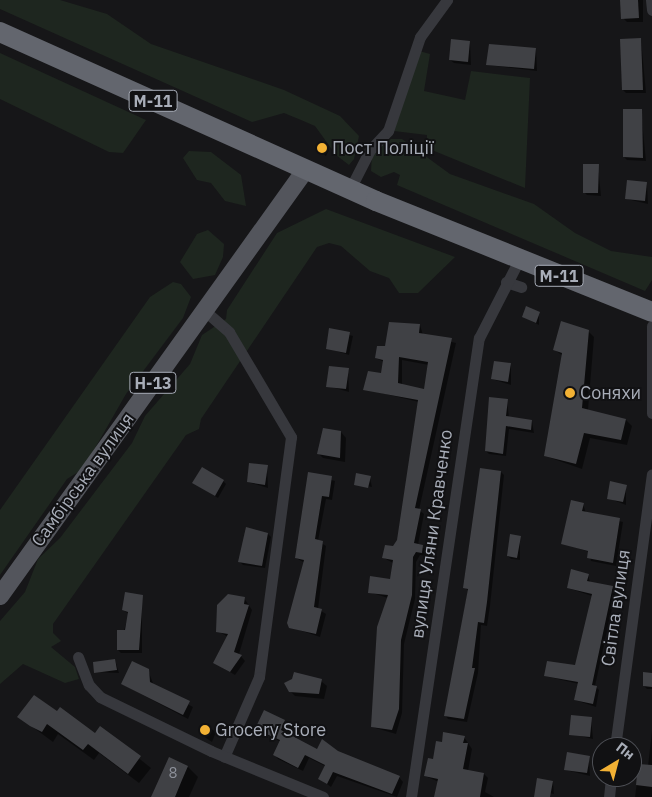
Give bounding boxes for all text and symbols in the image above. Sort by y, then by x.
road number: М-11 [128,88,178,114]
place label: Пост Поліції [332,137,434,159]
marker: Пост Поліції [316,142,328,154]
road number: М-11 [534,262,584,290]
road number: Н-13 [129,369,177,396]
place label: Соняхи [580,382,641,404]
marker: Соняхи [564,387,576,399]
street label: Самбірська вулиця [27,409,139,551]
street label: вулиця Уляни Кравченко [407,428,457,640]
street label: Світла вулиця [597,548,635,668]
place label: Grocery Store [215,719,326,741]
marker: Grocery Store [199,724,211,736]
north arrow [592,737,642,787]
text: Пн [613,738,638,764]
house number: 8 [169,764,177,782]

